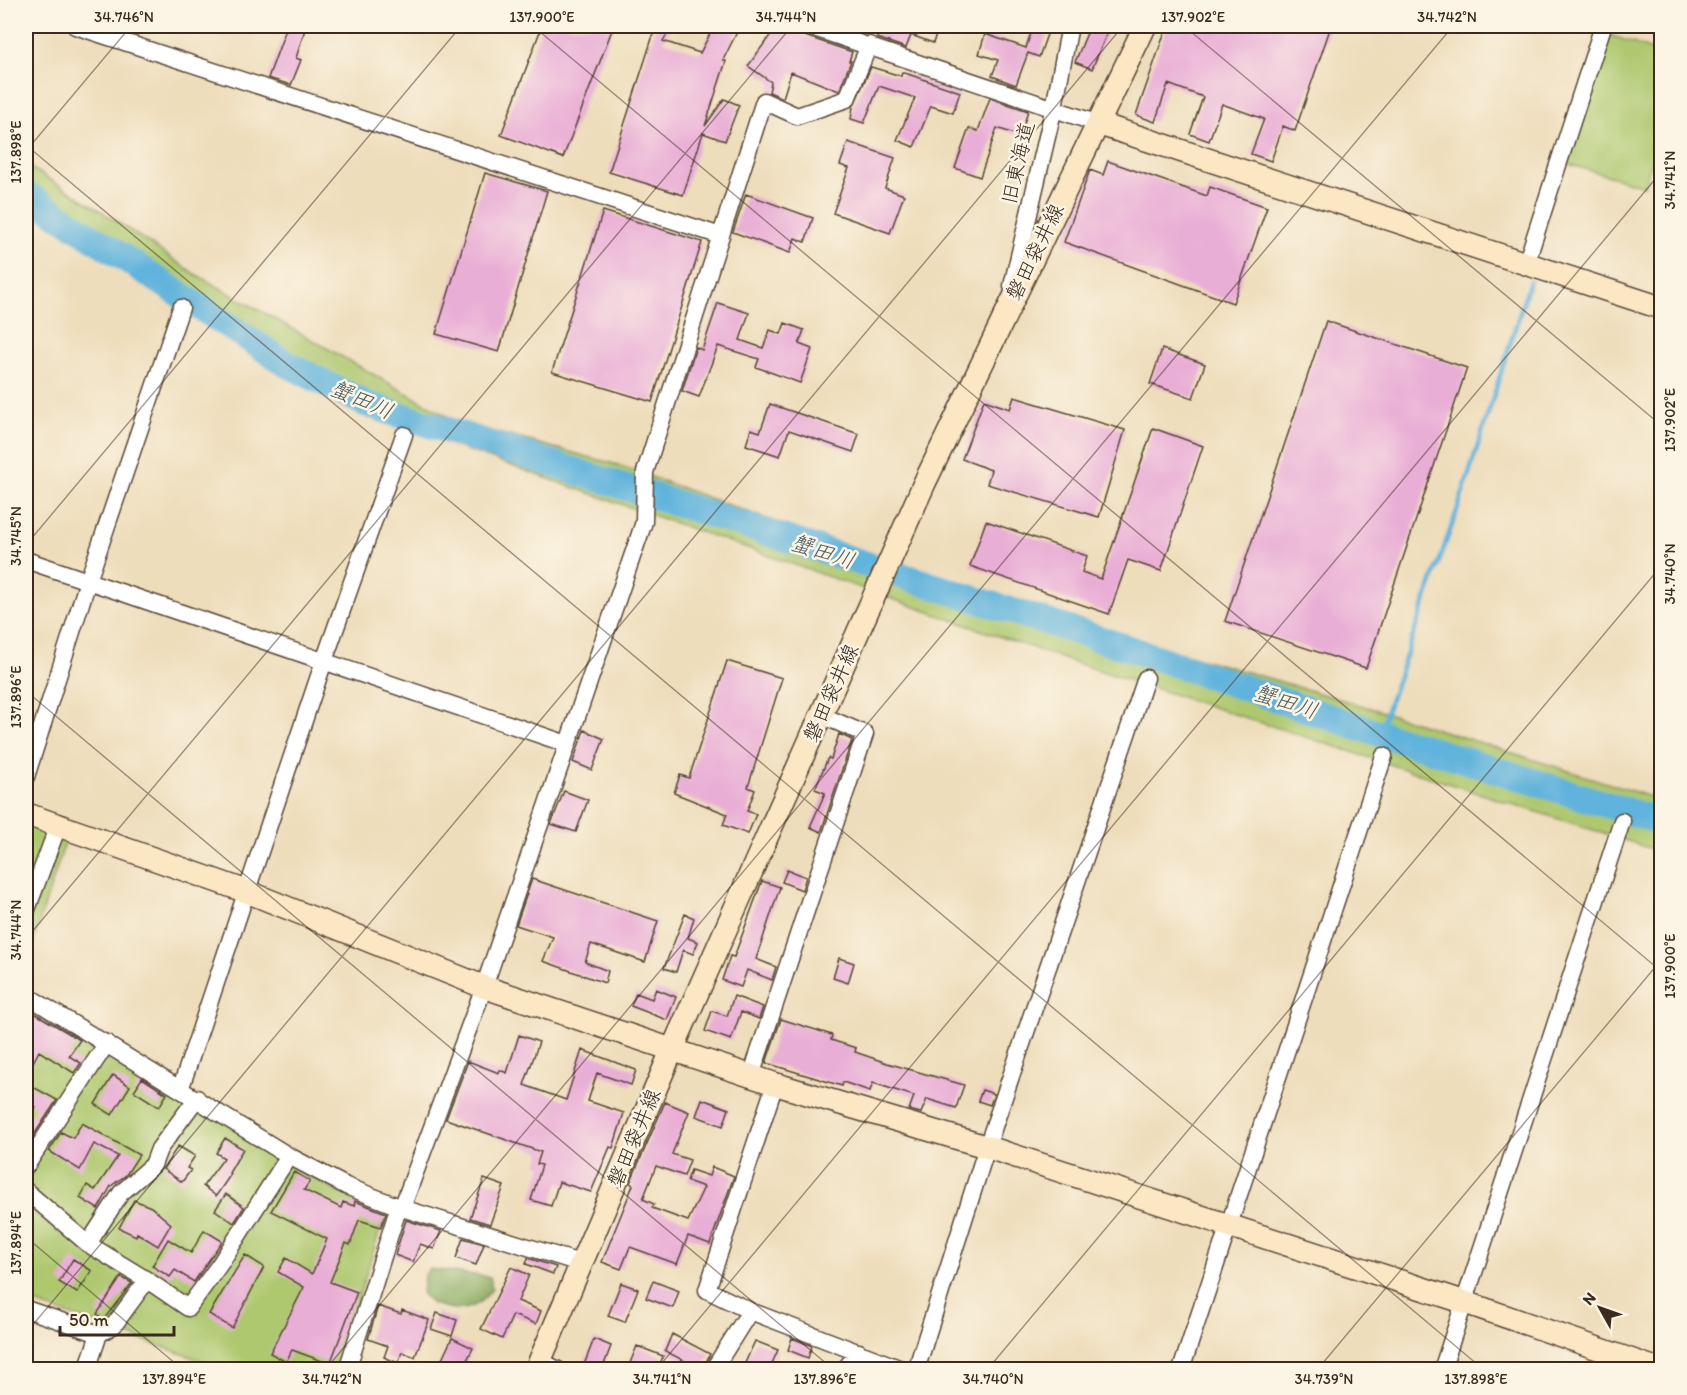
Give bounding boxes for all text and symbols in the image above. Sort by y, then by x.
text: 34.746°N [94,8,154,26]
text: 137.900°E [509,8,575,26]
text: 34.744°N [756,8,816,26]
text: 137.902°E [1161,8,1225,26]
text: 34.742°N [1417,8,1477,26]
street label: 旧東海道 [996,119,1039,207]
text: 137.898°E [7,120,25,184]
text: 34.741°N [1661,151,1679,209]
street label: 磐田袋井線 [1000,199,1069,304]
water label: 蟹田川 [326,374,397,425]
text: 137.902°E [1661,388,1679,452]
text: 34.745°N [7,506,25,566]
water label: 蟹田川 [787,528,858,575]
text: 34.740°N [1661,543,1679,605]
street label: 磐田袋井線 [798,640,863,746]
text: 137.896°E [7,666,25,728]
water label: 蟹田川 [1250,678,1321,725]
text: 34.744°N [7,900,25,960]
text: 137.900°E [1661,933,1679,999]
street label: 磐田袋井線 [602,1085,666,1191]
text: 137.894°E [7,1211,25,1275]
north arrow [1570,1278,1630,1338]
text: N [1578,1288,1600,1309]
scale bar [60,1299,174,1337]
text: 50 m [69,1309,109,1331]
text: 137.894°E [142,1370,206,1388]
text: 34.742°N [302,1370,362,1388]
text: 34.741°N [633,1370,691,1388]
text: 137.896°E [794,1370,856,1388]
text: 34.740°N [962,1370,1024,1388]
text: 34.739°N [1295,1370,1353,1388]
text: 137.898°E [1444,1370,1508,1388]

